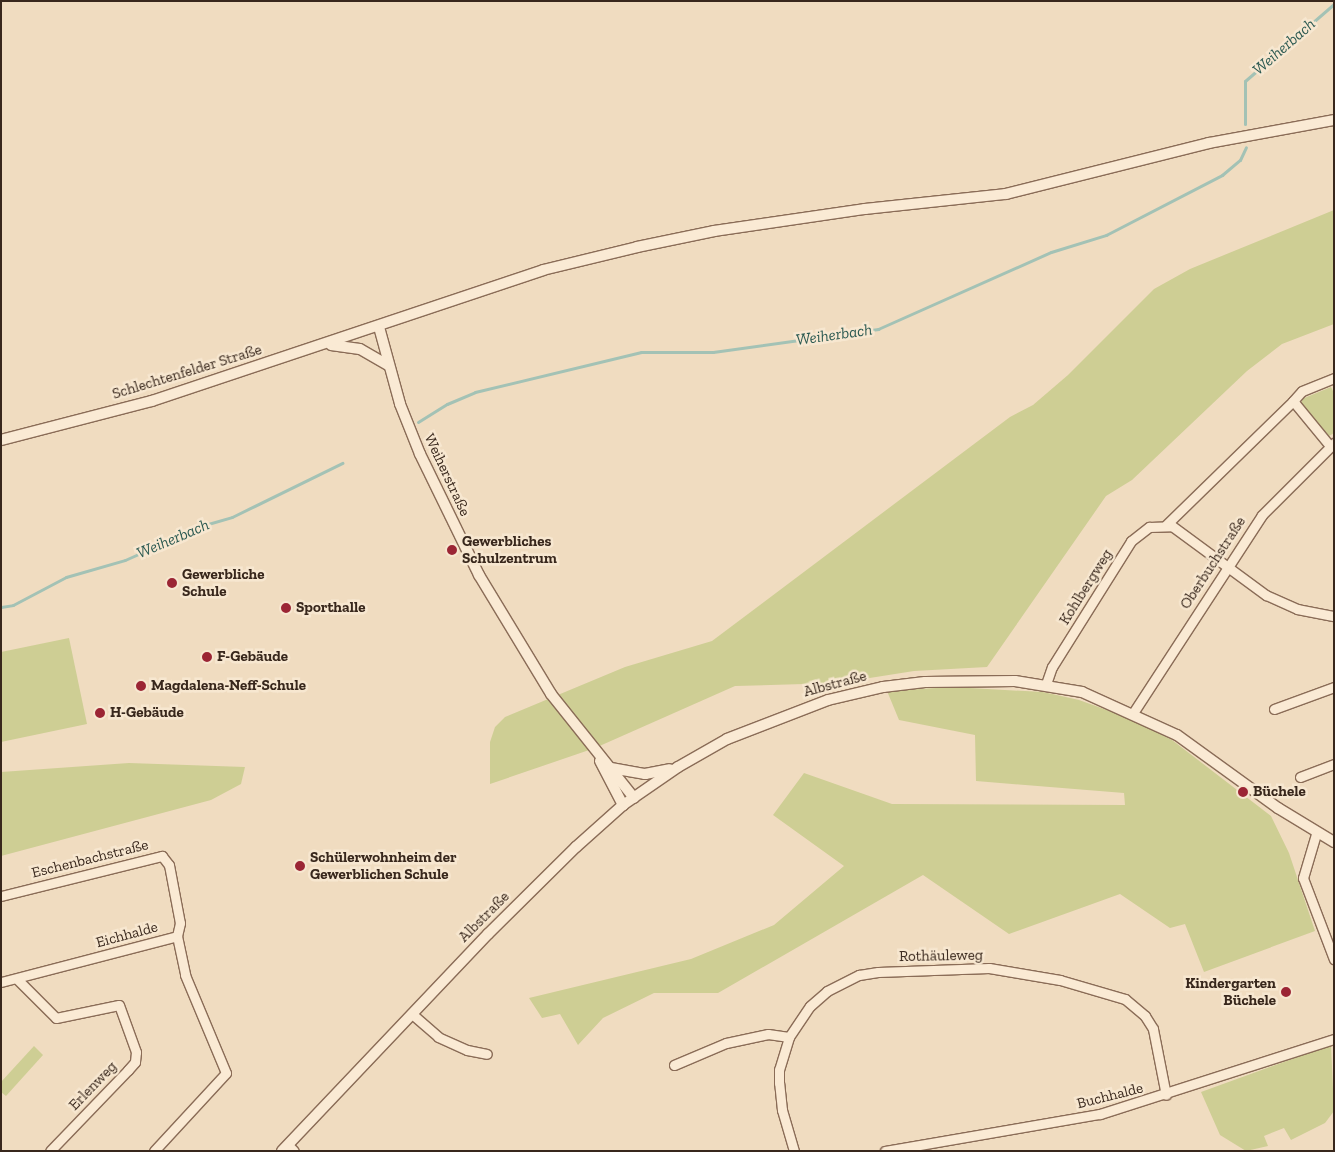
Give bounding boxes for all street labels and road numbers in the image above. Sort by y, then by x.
street label: Schlechtenfelder Straße [110,341,264,403]
street label: Weiherstraße [420,431,474,519]
street label: Oberbuchstraße [1176,513,1250,613]
street label: Kohlbergweg [1056,546,1116,628]
street label: Albstraße [802,667,868,701]
street label: Eschenbachstraße [30,836,150,882]
street label: Albstraße [455,888,513,946]
street label: Eichhalde [94,918,160,952]
street label: Rothäuleweg [899,946,983,966]
street label: Erlenweg [65,1058,121,1114]
street label: Buchhalde [1075,1079,1145,1113]

